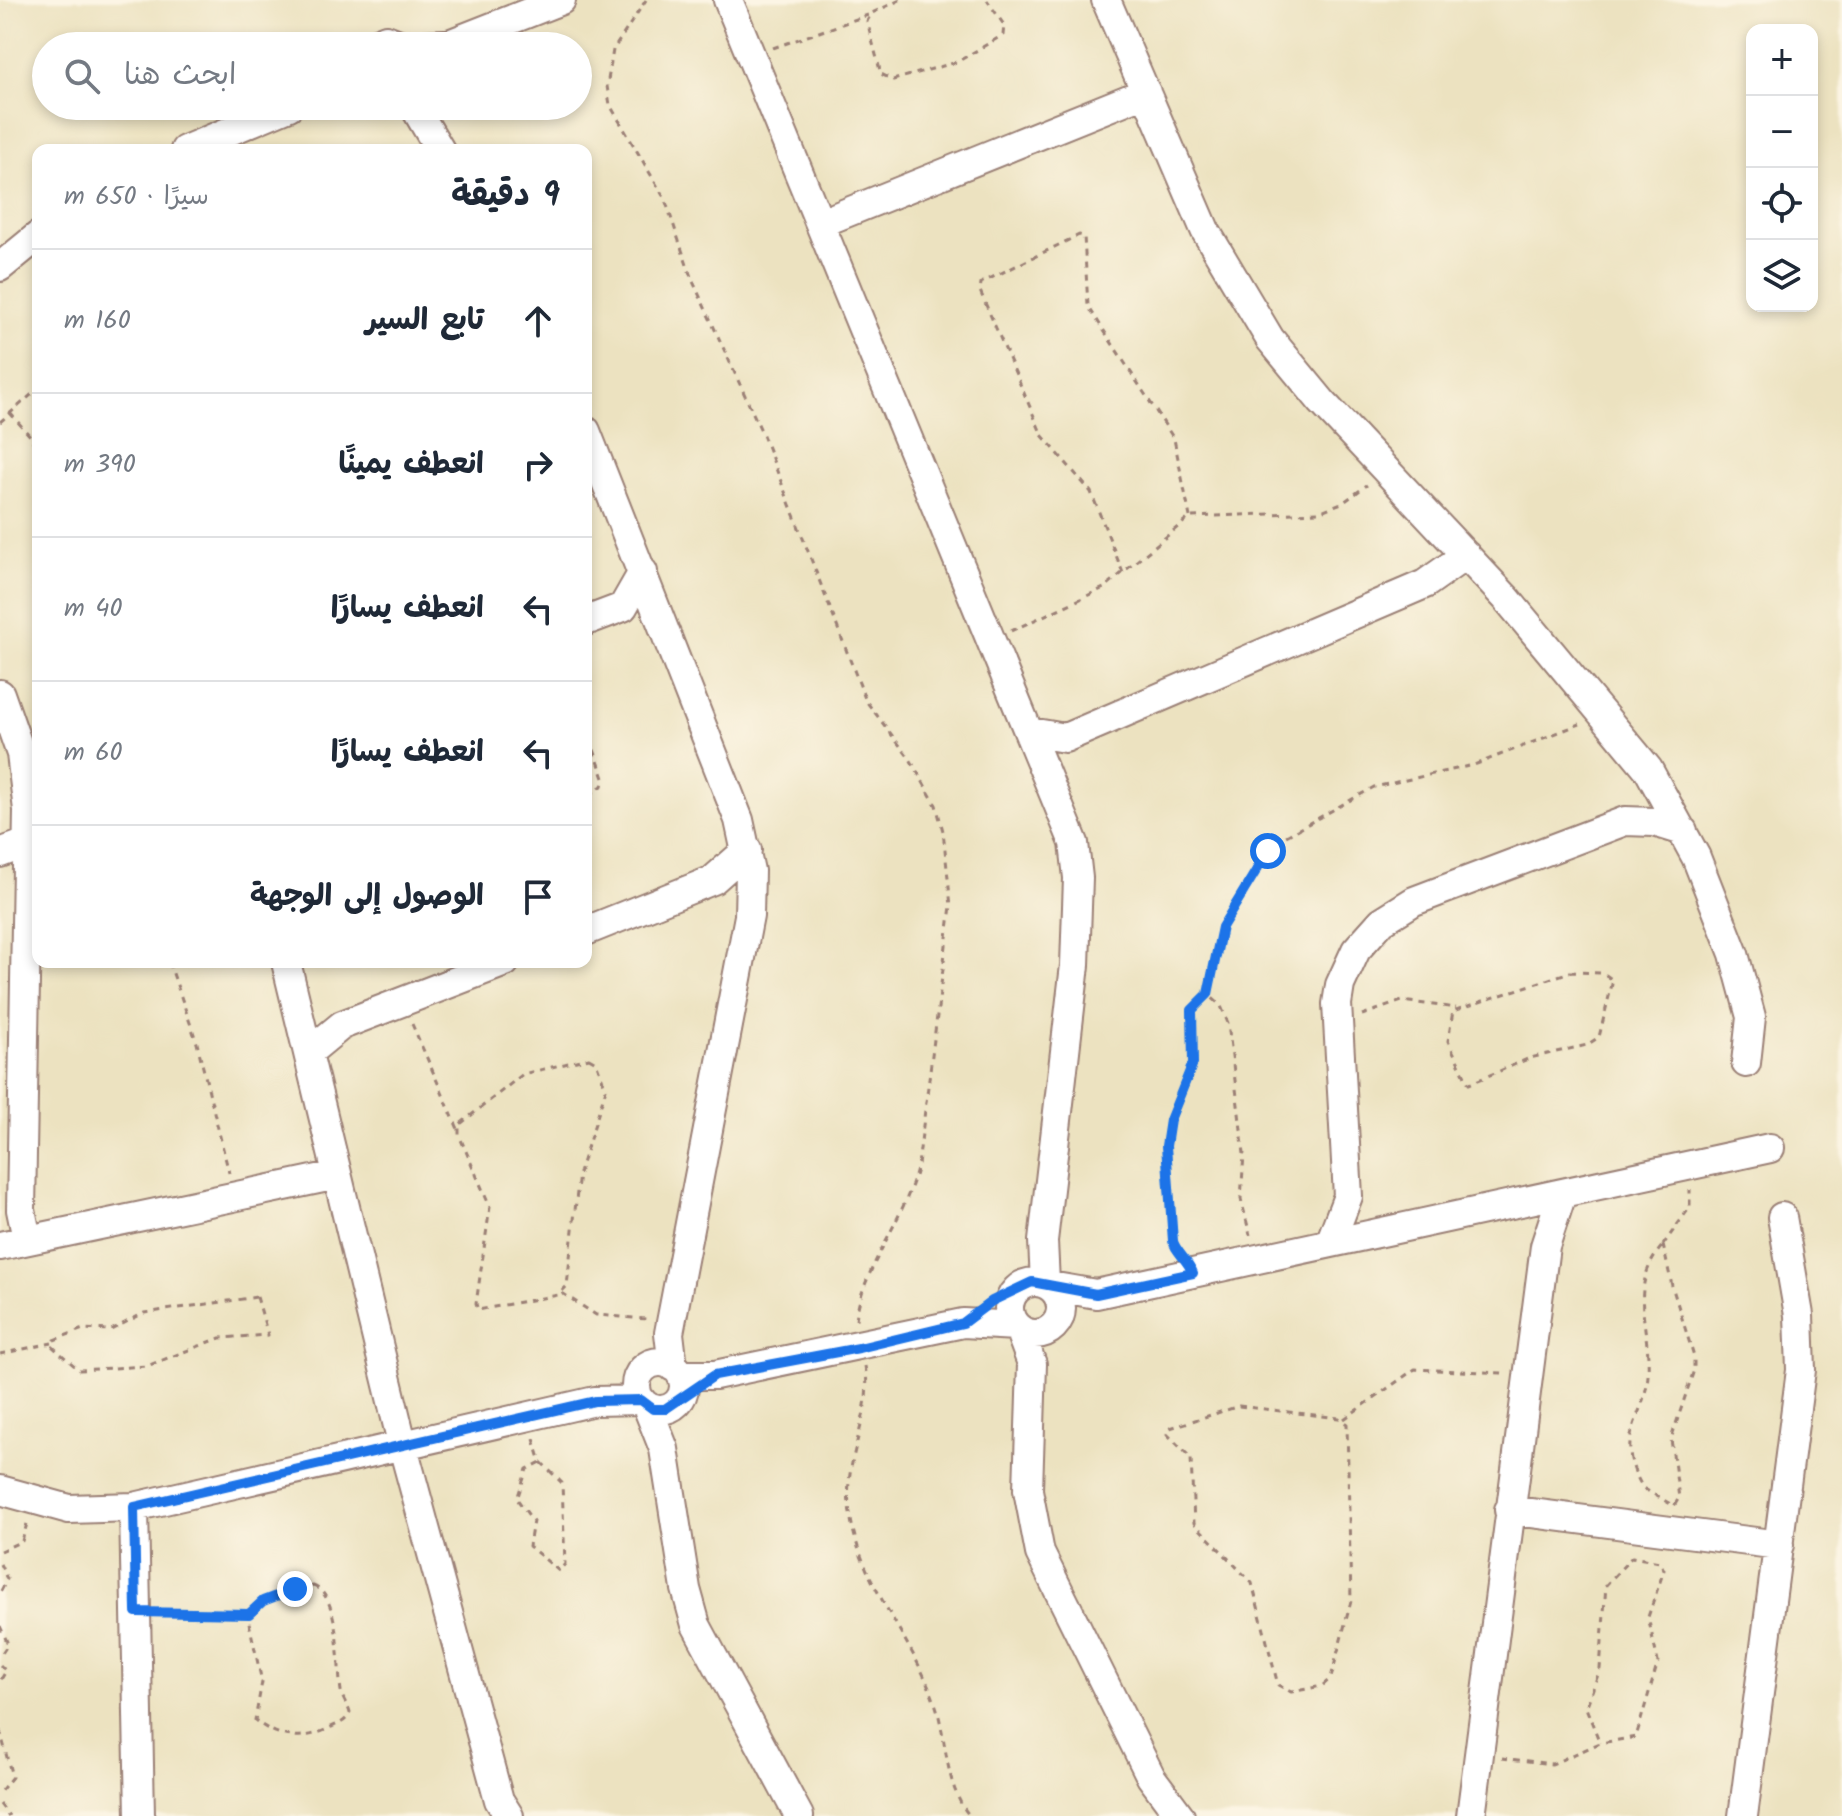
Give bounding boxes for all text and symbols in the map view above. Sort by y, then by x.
map controls [1746,24,1818,312]
button: + [1746,24,1818,96]
search box [32,32,592,120]
text: ابحث هنا [124,52,236,100]
icon: search [60,54,104,98]
button: − [1746,96,1818,168]
button: locate [1746,168,1818,240]
text: 9 دقيقة [451,169,560,223]
text: سيرًا · 650 m [64,176,209,218]
button: layers [1746,240,1818,312]
text: تابع السير [366,297,484,345]
icon: ahead [516,299,560,343]
text: 160 m [64,300,131,342]
text: انعطف يمينًا [338,441,484,489]
icon: right [516,443,560,487]
text: 390 m [64,444,136,486]
text: انعطف يسارًا [331,585,484,633]
icon: left [516,587,560,631]
text: 40 m [64,588,122,630]
text: انعطف يسارًا [331,729,484,777]
icon: left [516,731,560,775]
text: 60 m [64,732,123,774]
route start [1250,833,1286,869]
text: الوصول إلى الوجهة [250,873,484,921]
icon: arrive [516,875,560,919]
route end [277,1571,313,1607]

